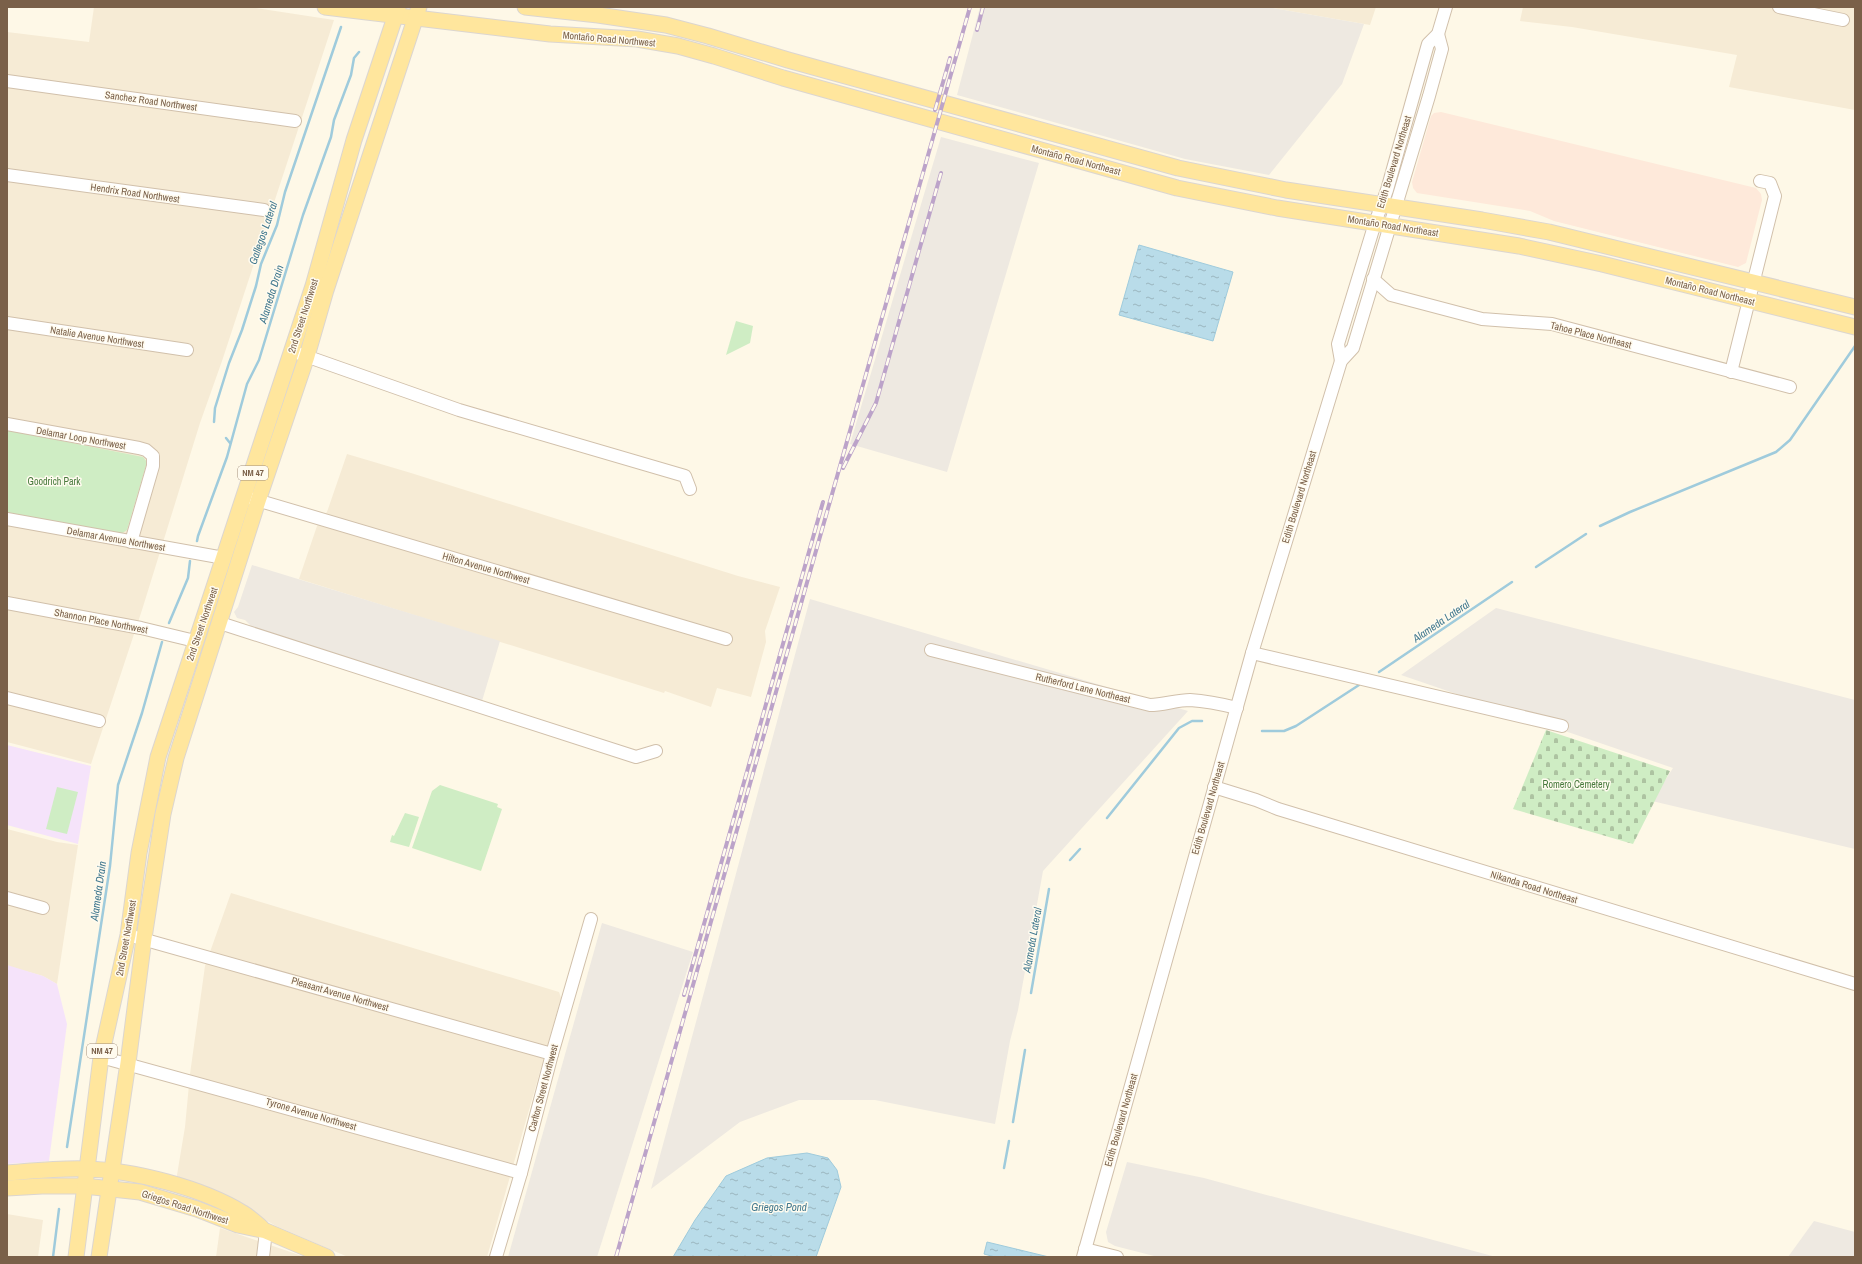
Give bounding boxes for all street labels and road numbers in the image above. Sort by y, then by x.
street label: Montaño Road Northwest [562,28,657,50]
street label: Sanchez Road Northwest [104,88,199,114]
street label: Edith Boulevard Northeast [1374,113,1414,210]
street label: Montaño Road Northeast [1030,142,1123,178]
street label: Hendrix Road Northwest [90,180,181,206]
street label: Montaño Road Northeast [1347,212,1440,240]
street label: Montaño Road Northeast [1664,274,1757,309]
street label: 2nd Street Northwest [285,277,321,355]
street label: Tahoe Place Northeast [1549,319,1634,352]
street label: Natalie Avenue Northwest [49,323,145,351]
street label: Delamar Loop Northwest [35,424,127,452]
street label: Edith Boulevard Northeast [1279,448,1319,545]
road number: NM 47 [238,466,268,480]
street label: Delamar Avenue Northwest [66,524,167,554]
street label: Hilton Avenue Northwest [441,549,532,587]
street label: 2nd Street Northwest [183,585,221,663]
street label: Shannon Place Northwest [53,606,149,637]
street label: Rutherford Lane Northeast [1034,670,1132,706]
street label: Edith Boulevard Northeast [1188,759,1228,856]
street label: Nikanda Road Northeast [1489,868,1580,907]
street label: 2nd Street Northwest [113,898,139,977]
street label: Pleasant Avenue Northwest [290,974,391,1014]
street label: Carlton Street Northwest [525,1042,561,1133]
road number: NM 47 [87,1044,117,1058]
street label: Edith Boulevard Northeast [1101,1071,1141,1168]
street label: Tyrone Avenue Northwest [264,1095,359,1133]
street label: Griegos Road Northwest [140,1187,231,1227]

